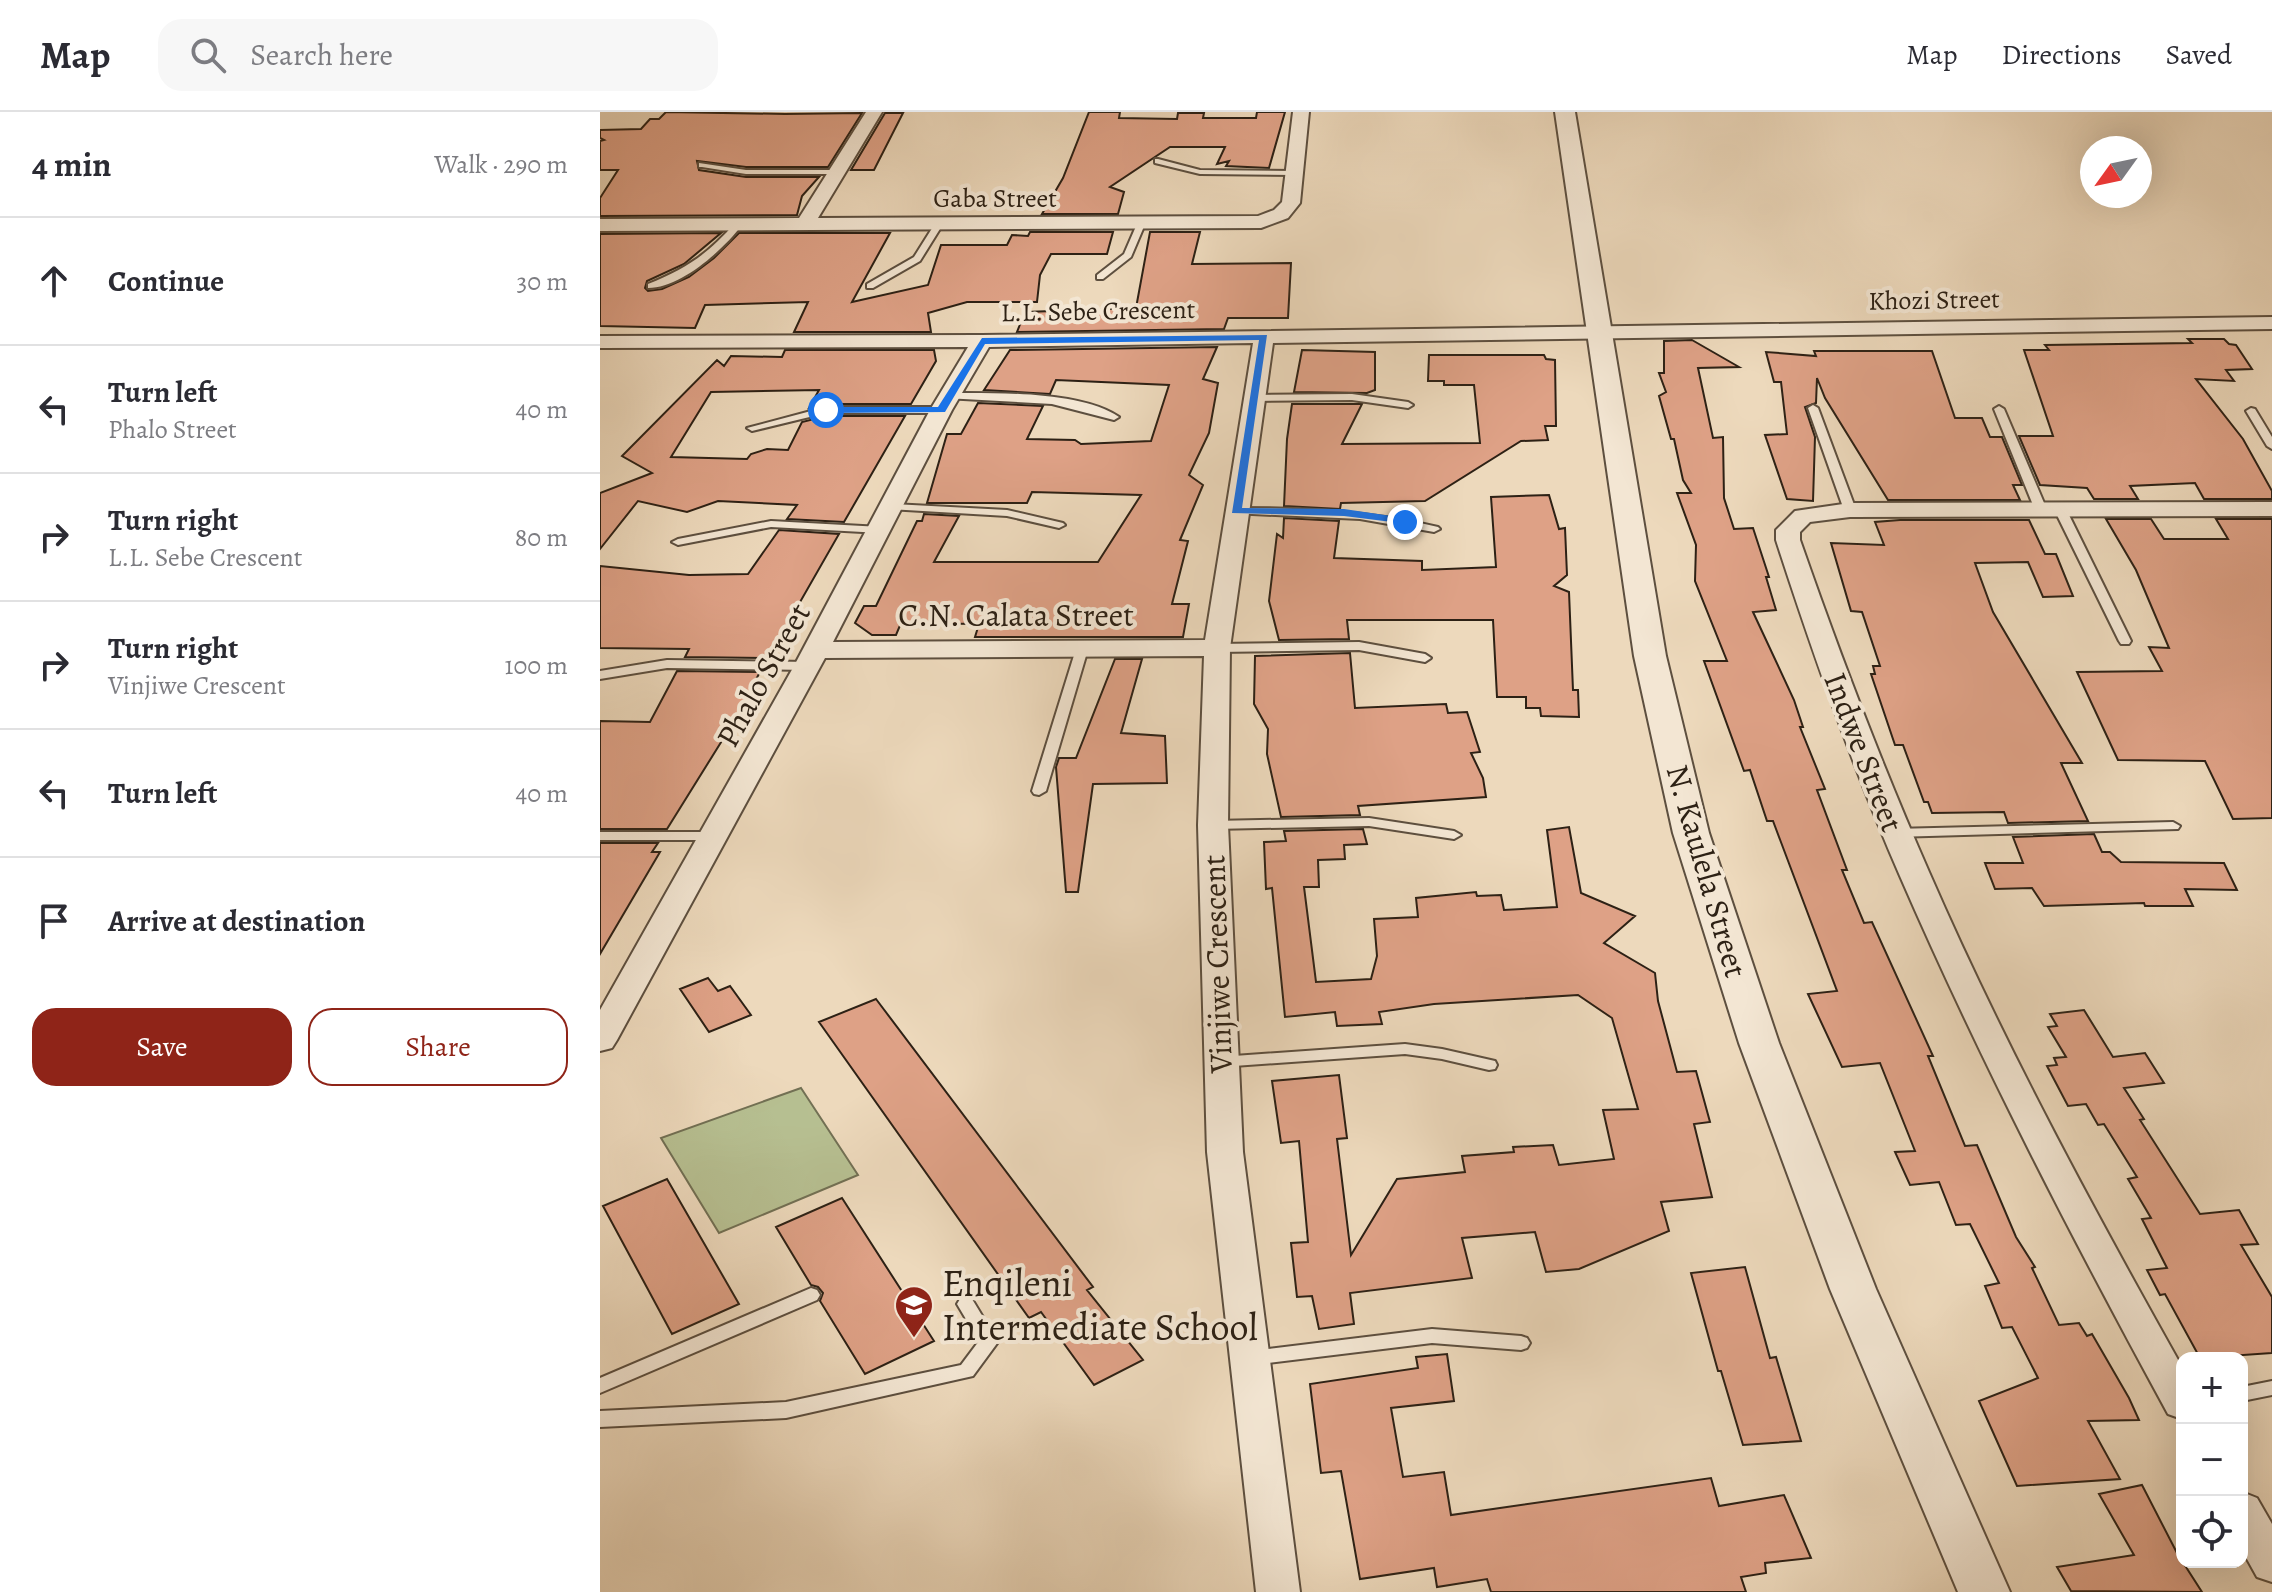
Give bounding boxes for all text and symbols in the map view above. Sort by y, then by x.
search box [158,19,718,91]
text: Map [40,29,110,81]
icon: search [186,33,230,77]
text: Search here [250,35,393,75]
text: Map [1906,36,1957,74]
text: Directions [2001,36,2122,74]
text: Saved [2166,36,2232,74]
north arrow [2080,136,2152,208]
text: 4 min [32,141,111,188]
text: Walk · 290 m [434,147,568,182]
street label: Gaba Street [933,181,1057,216]
icon: ahead [32,259,76,303]
text: Continue [108,261,224,301]
text: 30 m [517,264,568,299]
street label: Khozi Street [1868,281,2000,319]
street label: L.L. Sebe Crescent [1000,292,1196,330]
text: Turn left [108,372,217,412]
icon: left [32,387,76,431]
text: 40 m [516,392,568,427]
route start [808,392,844,428]
text: Phalo Street [108,412,237,447]
text: Turn right [108,500,238,540]
route end [1387,504,1423,540]
icon: right [32,515,76,559]
text: 80 m [515,520,568,555]
text: L.L. Sebe Crescent [108,540,302,575]
street label: C.N. Calata Street [898,593,1134,637]
street label: Phalo Street [705,595,821,755]
text: Turn right [108,628,238,668]
icon: right [32,643,76,687]
text: 100 m [505,648,568,683]
street label: Indwe Street [1813,666,1915,838]
text: Vinjiwe Crescent [108,668,286,703]
street label: N. Kaulela Street [1656,759,1758,983]
icon: left [32,771,76,815]
text: Turn left [108,773,217,813]
text: 40 m [516,776,568,811]
street label: Vinjiwe Crescent [1191,854,1243,1075]
icon: arrive [32,899,76,943]
text: Arrive at destination [108,901,365,941]
button: Save [32,1008,292,1086]
button: Share [308,1008,568,1086]
place label: Enqileni Intermediate School [942,1257,1258,1353]
school or university icon: Enqileni Intermediate School [893,1284,935,1339]
map controls [2176,1352,2248,1568]
button: + [2176,1352,2248,1424]
button: − [2176,1424,2248,1496]
button: locate [2176,1496,2248,1568]

